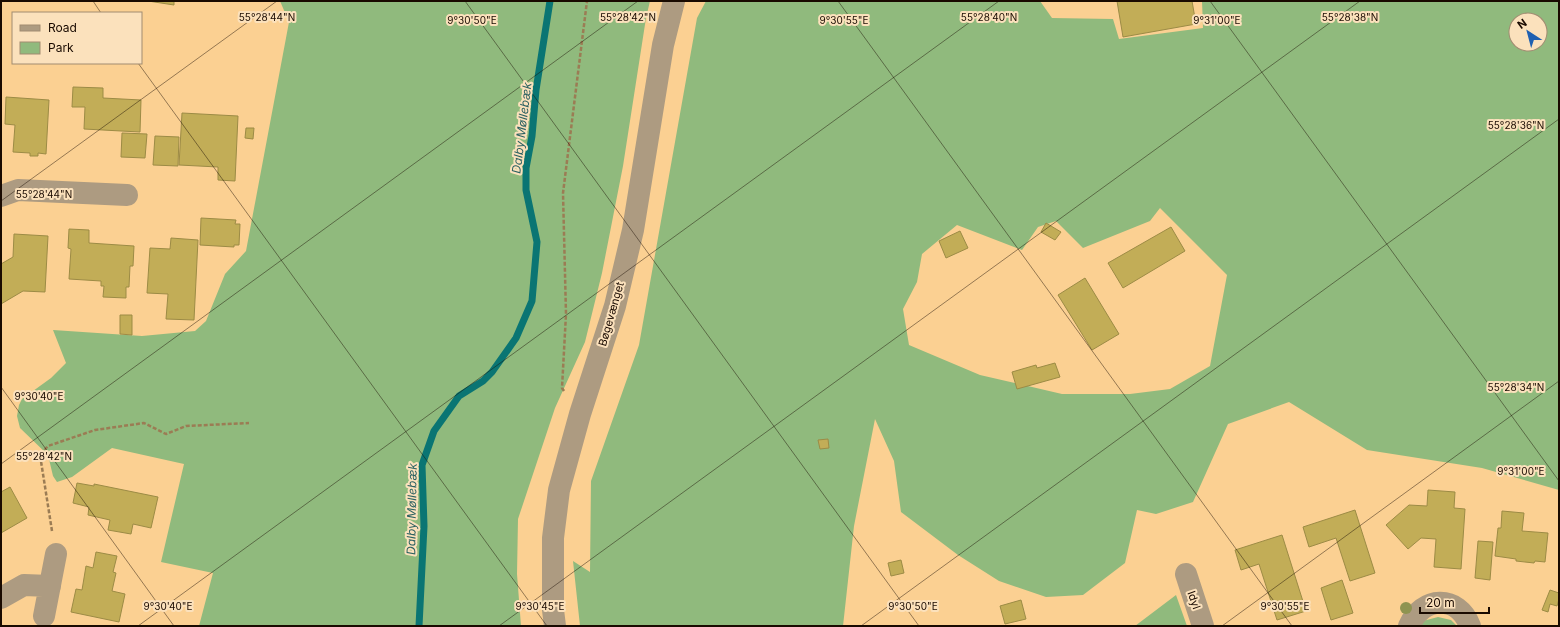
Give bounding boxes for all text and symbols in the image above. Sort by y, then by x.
text: 55°28'44"N [239,11,295,23]
text: 55°28'42"N [600,11,656,23]
text: 55°28'40"N [961,11,1017,23]
text: 55°28'38"N [1322,11,1378,23]
legend [12,12,142,64]
north arrow [1508,12,1548,52]
text: 9°30'50"E [447,14,497,26]
text: 9°30'55"E [819,14,869,26]
text: 9°31'00"E [1193,14,1241,26]
text: N [1515,16,1530,32]
text: Road [48,20,77,35]
text: Park [48,40,74,55]
water label: Dalby Møllebæk [508,81,535,174]
text: 55°28'36"N [1488,119,1544,131]
text: 55°28'44"N [16,188,72,200]
street label: Bøgevænget [595,280,627,348]
text: 55°28'34"N [1488,381,1544,393]
text: 9°30'40"E [14,390,64,402]
text: 55°28'42"N [16,450,72,462]
water label: Dalby Møllebæk [403,463,420,555]
text: 9°31'00"E [1497,465,1545,477]
street label: Idyl [1184,589,1204,611]
scale bar [1420,589,1489,615]
text: 20 m [1426,595,1455,610]
text: 9°30'40"E [143,600,193,612]
text: 9°30'45"E [516,600,564,612]
text: 9°30'50"E [888,600,938,612]
text: 9°30'55"E [1260,600,1310,612]

